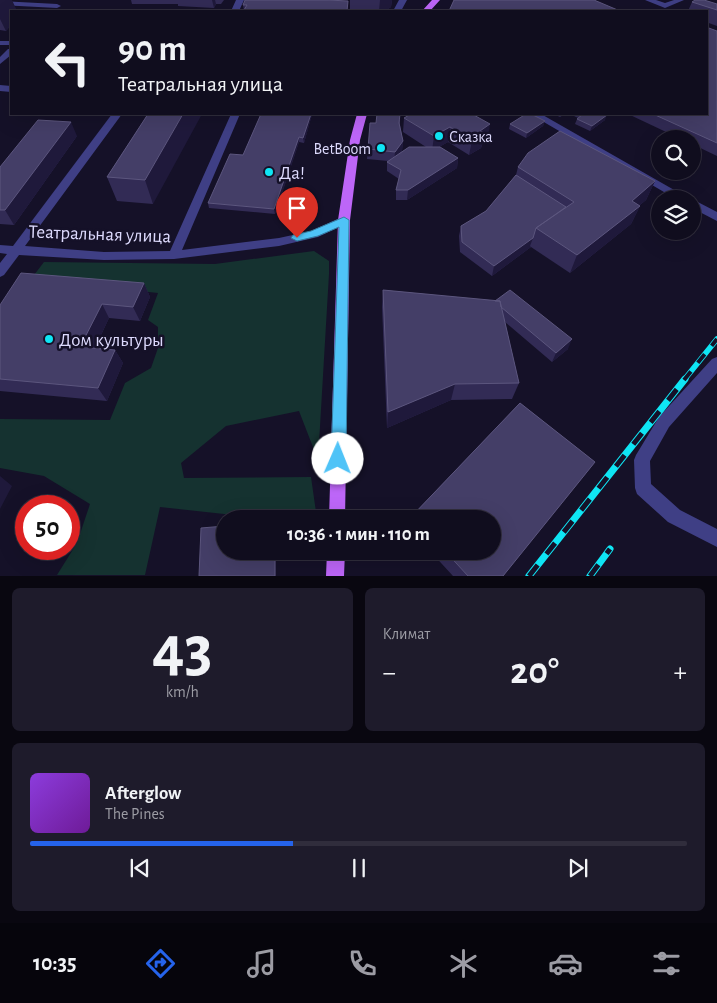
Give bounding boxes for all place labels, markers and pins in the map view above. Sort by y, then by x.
place label: Сказка [449,129,493,145]
marker: Сказка [433,130,445,142]
place label: BetBoom [314,141,371,157]
marker: BetBoom [375,142,387,154]
place label: Да! [279,164,305,183]
marker: Да! [263,166,275,178]
pin [276,187,318,238]
place label: Дом культуры [59,331,164,350]
marker: Дом культуры [43,333,55,345]

